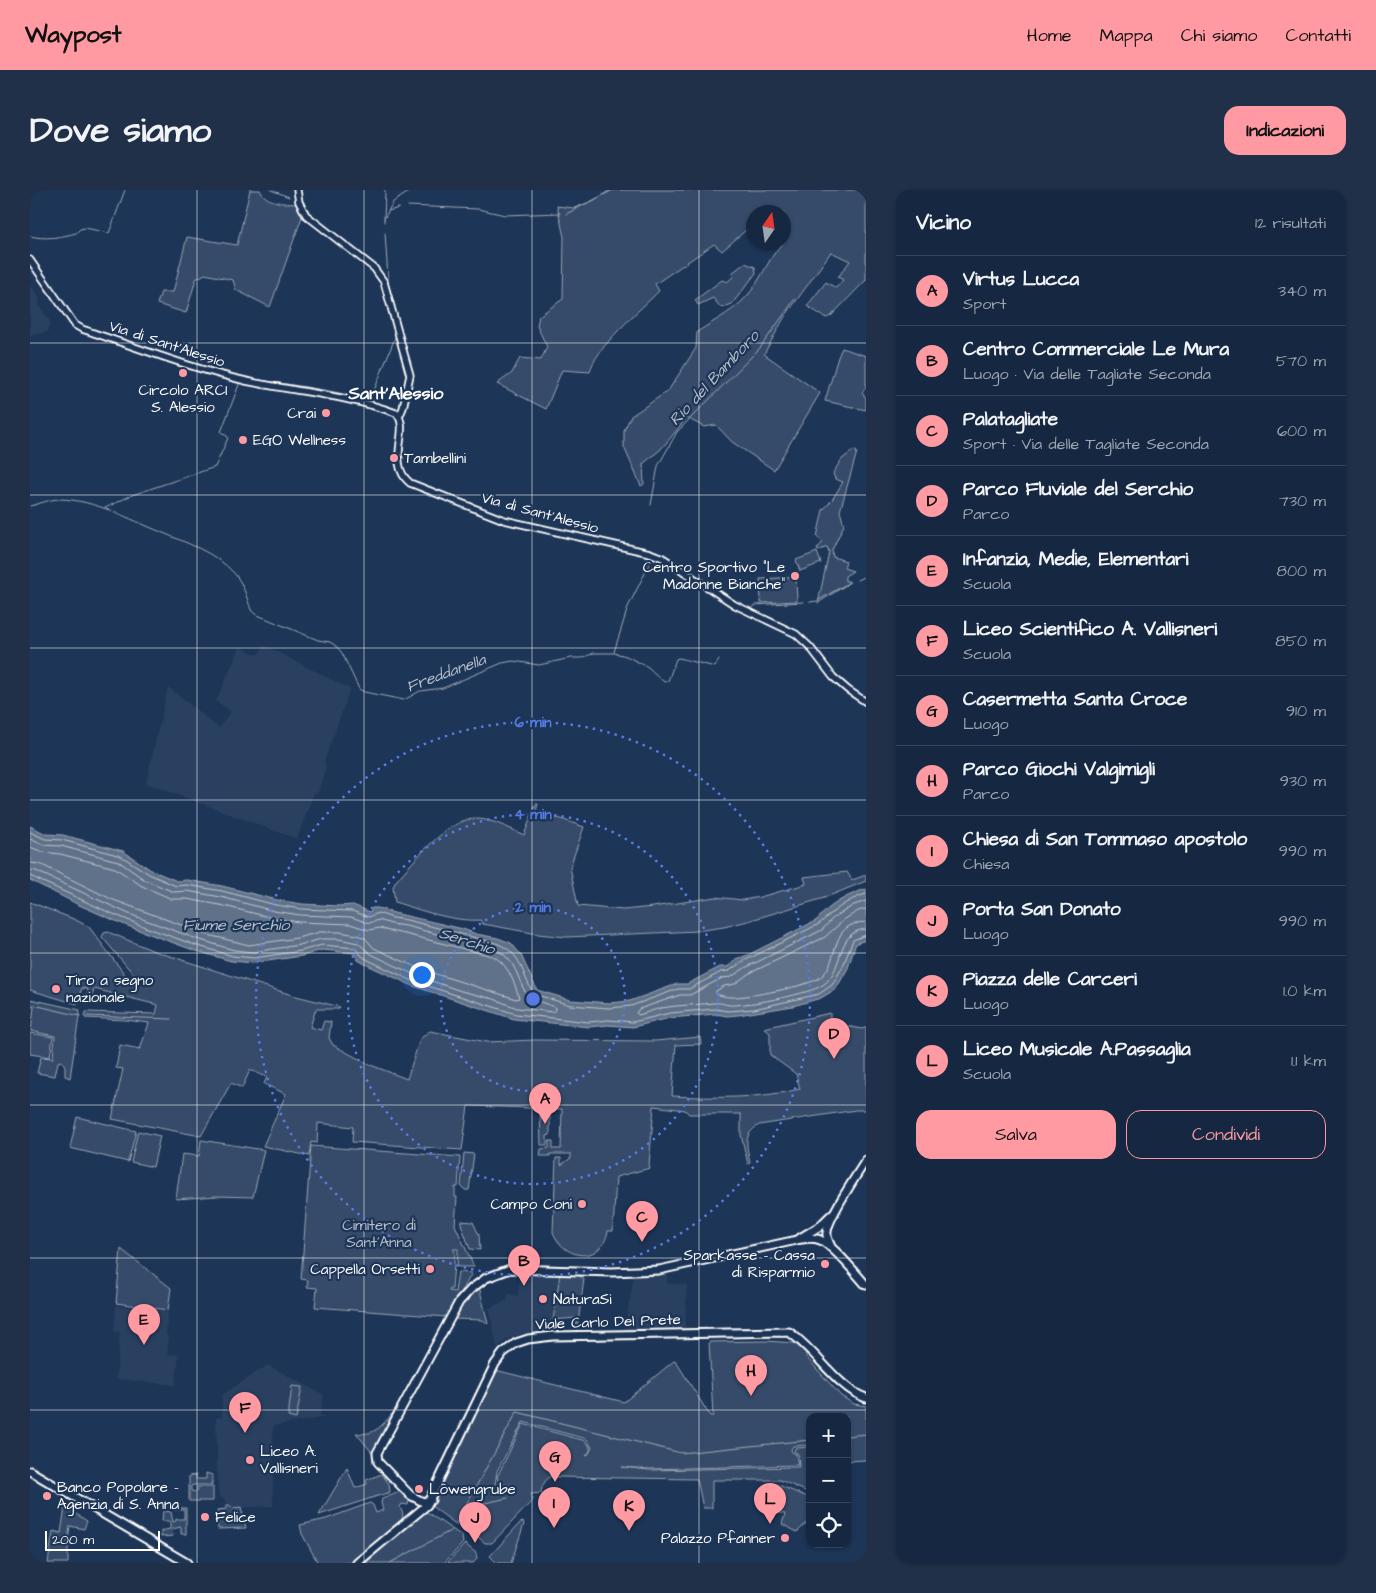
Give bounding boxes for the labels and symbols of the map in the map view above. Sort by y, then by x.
north arrow [746,205,791,250]
street label: Via di Sant'Alessio [106,315,228,373]
water label: Rio del Bamboro [664,325,765,430]
marker: Circolo ARCI S. Alessio [177,367,189,379]
place label: Circolo ARCI S. Alessio [138,380,228,418]
district label: Sant'Alessio [348,381,444,406]
place label: Crai [287,403,317,424]
marker: Crai [320,407,332,419]
place label: EGO Wellness [253,430,346,451]
marker: EGO Wellness [237,434,249,446]
place label: Tambellini [404,448,467,469]
marker: Tambellini [388,452,400,464]
street label: Via di Sant'Alessio [479,487,601,539]
place label: Centro Sportivo "Le Madonne Bianche" [643,557,785,595]
marker: Centro Sportivo "Le Madonne Bianche" [789,570,801,582]
water label: Freddanella [403,648,490,698]
text: 6 min [515,712,552,733]
text: 4 min [514,804,552,825]
text: 2 min [514,897,552,918]
water label: Fiume Serchio [183,914,290,936]
water label: Serchio [436,922,499,961]
your location [409,962,435,988]
place label: Tiro a segno nazionale [66,970,154,1008]
marker: Tiro a segno nazionale [50,983,62,995]
centre of rings [524,990,542,1008]
pin: D [818,1018,850,1059]
pin: A [529,1083,561,1124]
place label: Campo Coni [490,1194,573,1215]
marker: Campo Coni [576,1198,588,1210]
pin: C [626,1201,658,1242]
park label: Cimitero di Sant'Anna [342,1215,417,1253]
pin: B [508,1245,540,1286]
place label: Sparkasse - Cassa di Risparmio [683,1245,816,1283]
marker: Sparkasse - Cassa di Risparmio [819,1258,831,1270]
place label: Cappella Orsetti [310,1259,421,1280]
marker: Cappella Orsetti [424,1263,436,1275]
place label: NaturaSì [553,1289,612,1310]
marker: NaturaSì [537,1293,549,1305]
pin: E [128,1304,160,1345]
street label: Viale Carlo Del Prete [535,1309,681,1335]
pin: H [735,1355,767,1396]
pin: F [229,1392,261,1433]
place label: Liceo A. Vallisneri [260,1441,318,1479]
pin: G [539,1441,571,1482]
marker: Liceo A. Vallisneri [244,1454,256,1466]
place label: Banco Popolare - Agenzia di S. Anna [57,1477,180,1516]
place label: Löwengrube [429,1479,516,1501]
marker: Löwengrube [413,1483,425,1495]
pin: L [754,1483,786,1524]
pin: I [538,1487,570,1528]
marker: Banco Popolare - Agenzia di S. Anna [41,1490,53,1502]
pin: K [613,1490,645,1531]
pin: J [459,1502,491,1543]
place label: Felice [215,1507,256,1528]
marker: Felice [199,1511,211,1523]
scale bar [45,1528,160,1551]
place label: Palazzo Pfanner [661,1528,775,1549]
marker: Palazzo Pfanner [779,1532,791,1544]

